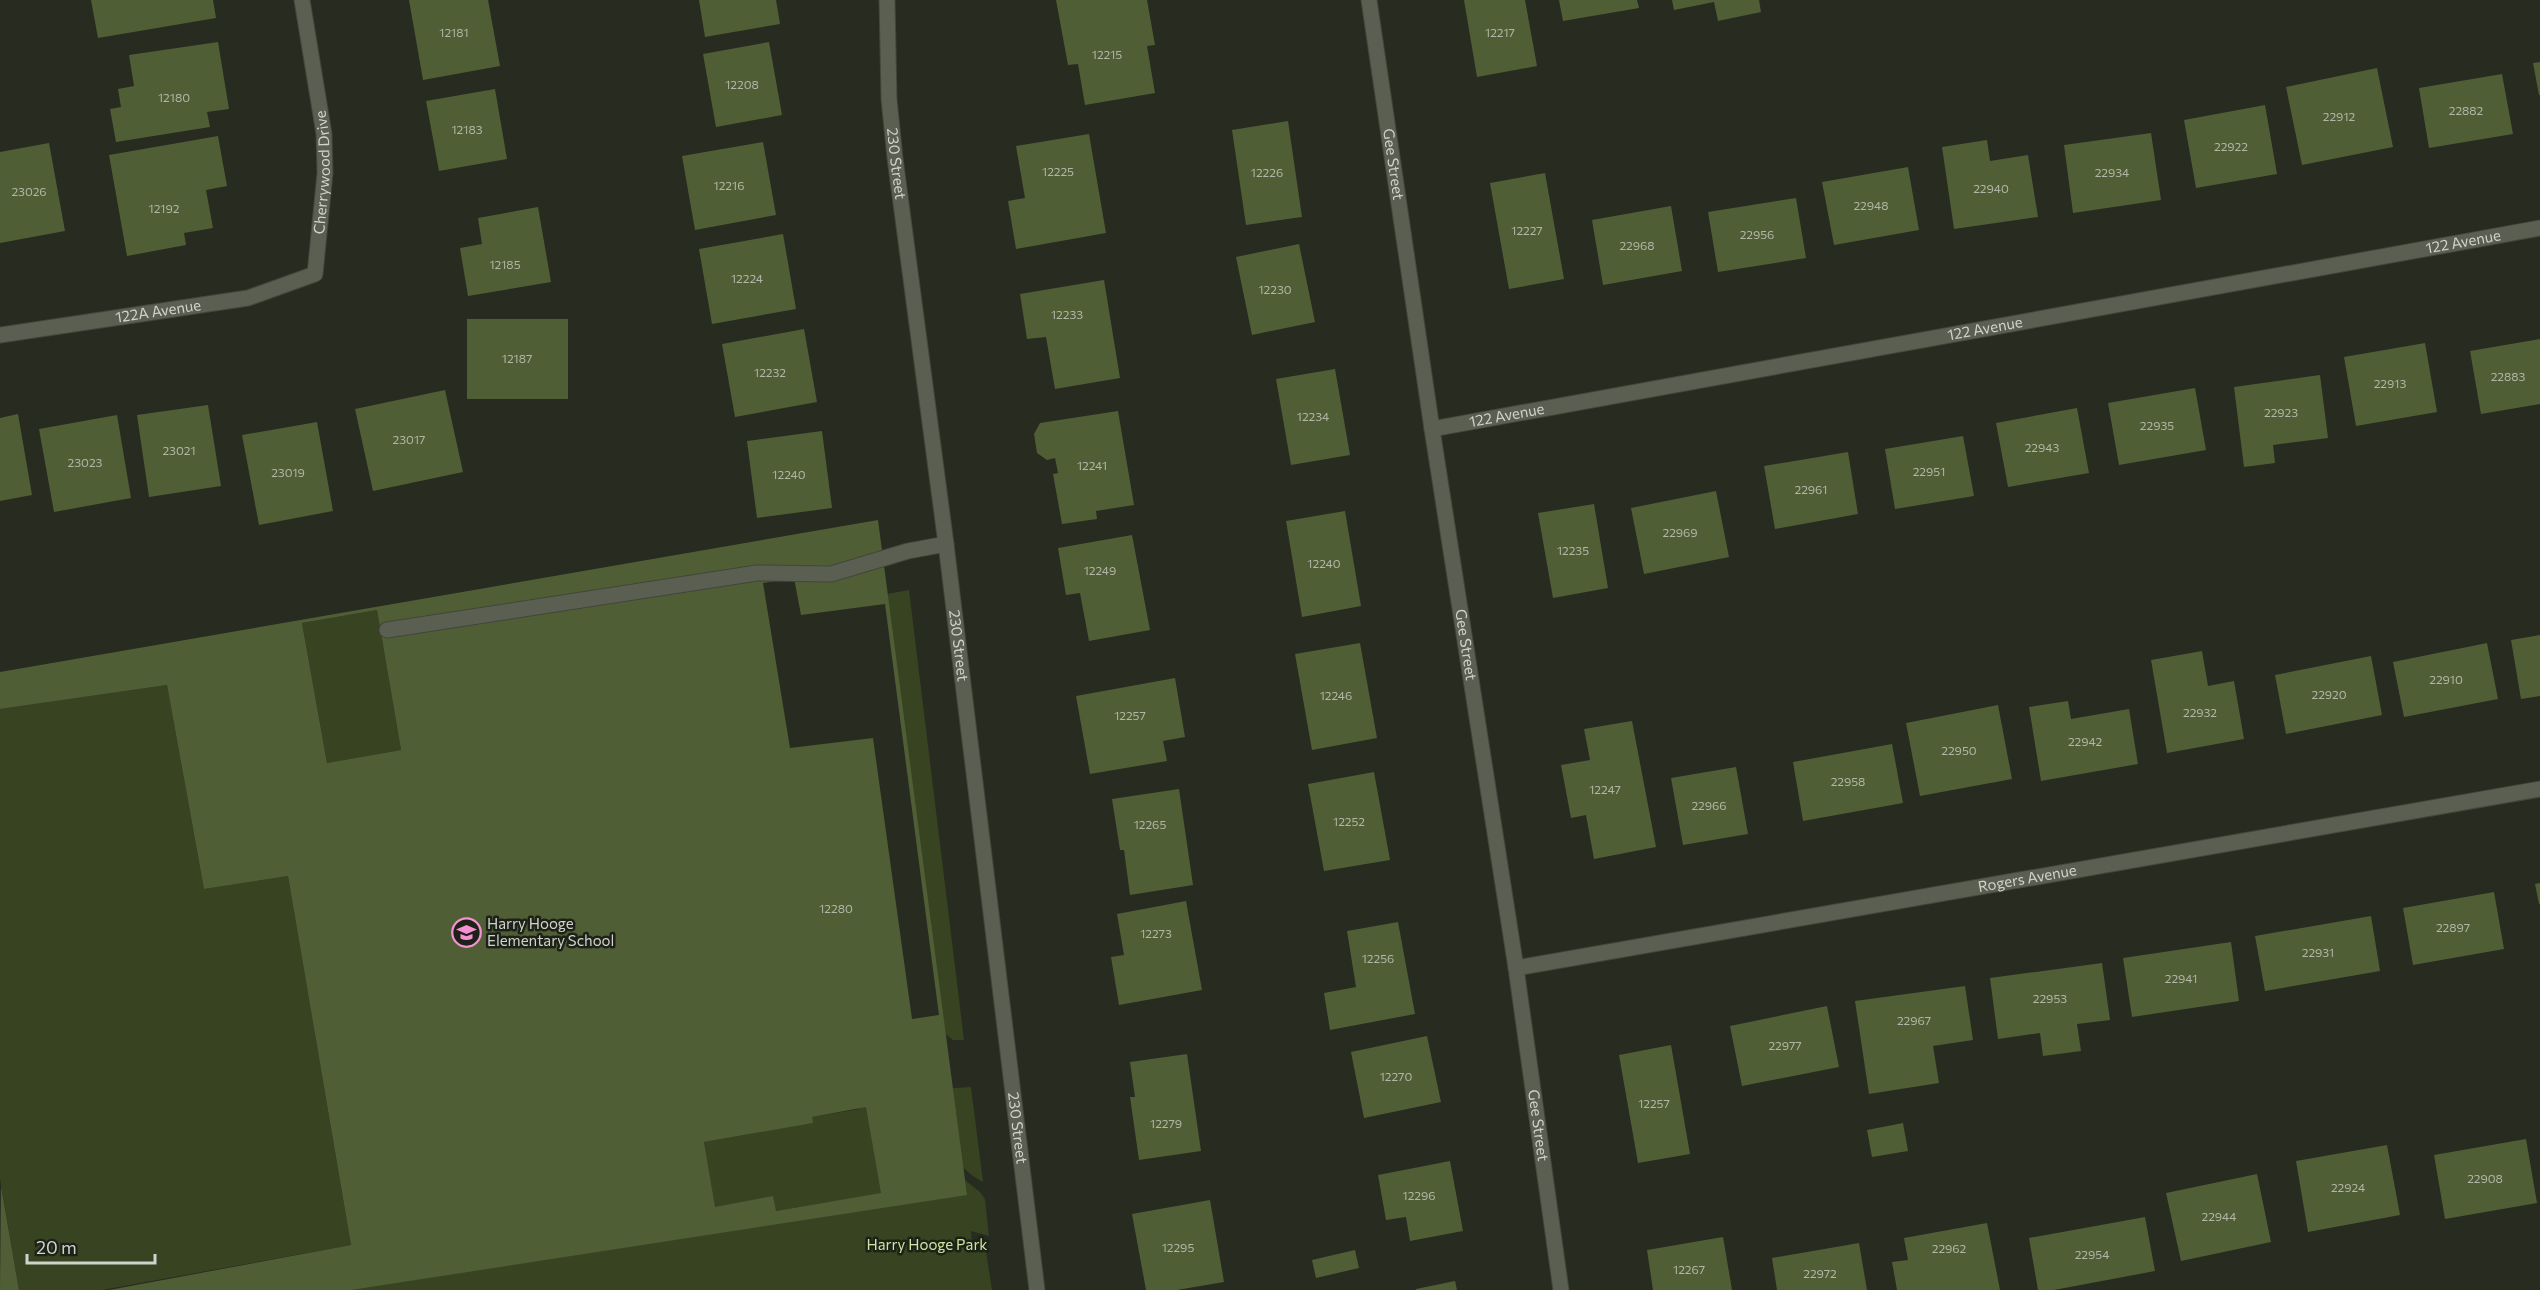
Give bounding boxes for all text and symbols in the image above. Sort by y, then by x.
house number: 12181 [439,25,469,39]
house number: 12217 [1485,25,1515,39]
house number: 12215 [1092,47,1122,61]
house number: 12208 [725,77,759,91]
house number: 12180 [158,90,190,104]
house number: 22882 [2449,103,2484,117]
street label: Cherrywood Drive [309,109,333,235]
house number: 22912 [2323,109,2356,123]
house number: 12183 [451,122,483,136]
street label: 230 Street [884,127,910,200]
street label: Gee Street [1380,127,1408,201]
house number: 22922 [2214,139,2248,153]
house number: 12225 [1042,164,1074,178]
house number: 12226 [1251,165,1283,179]
house number: 22934 [2095,165,2129,179]
house number: 12216 [714,178,744,192]
house number: 22940 [1973,181,2009,195]
house number: 23026 [11,184,47,198]
house number: 22948 [1853,198,1889,212]
house number: 12192 [149,201,180,215]
house number: 12227 [1511,223,1543,237]
street label: 122 Avenue [2424,225,2502,257]
house number: 22956 [1740,227,1774,241]
house number: 22968 [1619,238,1655,252]
house number: 12185 [489,257,521,271]
house number: 12224 [731,271,763,285]
house number: 12230 [1258,282,1292,296]
street label: 122A Avenue [114,295,202,326]
house number: 12233 [1051,307,1083,321]
street label: 122 Avenue [1946,312,2024,343]
house number: 12187 [502,351,532,365]
house number: 12232 [754,365,786,379]
house number: 22883 [2491,369,2525,383]
house number: 22913 [2374,376,2406,390]
street label: 122 Avenue [1468,399,1546,430]
house number: 22923 [2264,405,2298,419]
house number: 12234 [1297,409,1329,423]
house number: 22935 [2140,418,2174,432]
house number: 23017 [393,432,425,446]
house number: 22943 [2025,440,2059,454]
house number: 23021 [162,443,196,457]
house number: 23023 [68,455,103,469]
house number: 12241 [1077,458,1107,472]
house number: 22951 [1913,464,1945,478]
house number: 23019 [271,465,305,479]
house number: 12240 [772,467,806,481]
house number: 22961 [1795,482,1827,496]
house number: 22969 [1663,525,1697,539]
house number: 12235 [1557,543,1589,557]
house number: 12240 [1307,556,1341,570]
house number: 12249 [1084,563,1116,577]
street label: Gee Street [1452,608,1481,682]
street label: 230 Street [946,609,973,682]
house number: 22910 [2429,672,2463,686]
house number: 22920 [2312,687,2347,701]
house number: 12246 [1320,688,1352,702]
house number: 22932 [2183,705,2217,719]
house number: 12257 [1114,708,1146,722]
house number: 22942 [2068,734,2102,748]
house number: 22950 [1941,743,1977,757]
house number: 22958 [1831,774,1865,788]
house number: 12247 [1589,782,1621,796]
house number: 22966 [1691,798,1727,812]
house number: 12252 [1333,814,1365,828]
house number: 12265 [1134,817,1166,831]
street label: Rogers Avenue [1976,860,2078,895]
house number: 12280 [819,901,853,915]
place label: Harry Hooge Elementary School [487,914,614,949]
school or university icon: Harry Hooge Elementary School [450,917,482,949]
house number: 22897 [2436,920,2470,934]
house number: 12273 [1140,926,1172,940]
house number: 22931 [2302,945,2334,959]
house number: 12256 [1362,951,1394,965]
house number: 22941 [2165,971,2197,985]
house number: 22953 [2033,991,2067,1005]
house number: 22967 [1897,1013,1931,1027]
house number: 22977 [1768,1038,1802,1052]
house number: 12270 [1380,1069,1412,1083]
street label: Gee Street [1525,1088,1553,1162]
street label: 230 Street [1005,1091,1032,1165]
house number: 12257 [1638,1096,1670,1110]
house number: 12279 [1150,1116,1182,1130]
house number: 22908 [2467,1171,2503,1185]
house number: 22924 [2331,1180,2365,1194]
house number: 12296 [1403,1188,1435,1202]
house number: 22944 [2202,1209,2236,1223]
scale bar [27,1227,154,1265]
park label: Harry Hooge Park [866,1235,988,1253]
text: 20 m [36,1236,77,1258]
house number: 12295 [1162,1240,1194,1254]
house number: 22962 [1932,1241,1967,1255]
house number: 22954 [2075,1247,2109,1261]
house number: 12267 [1673,1262,1705,1276]
house number: 22972 [1803,1266,1837,1280]

